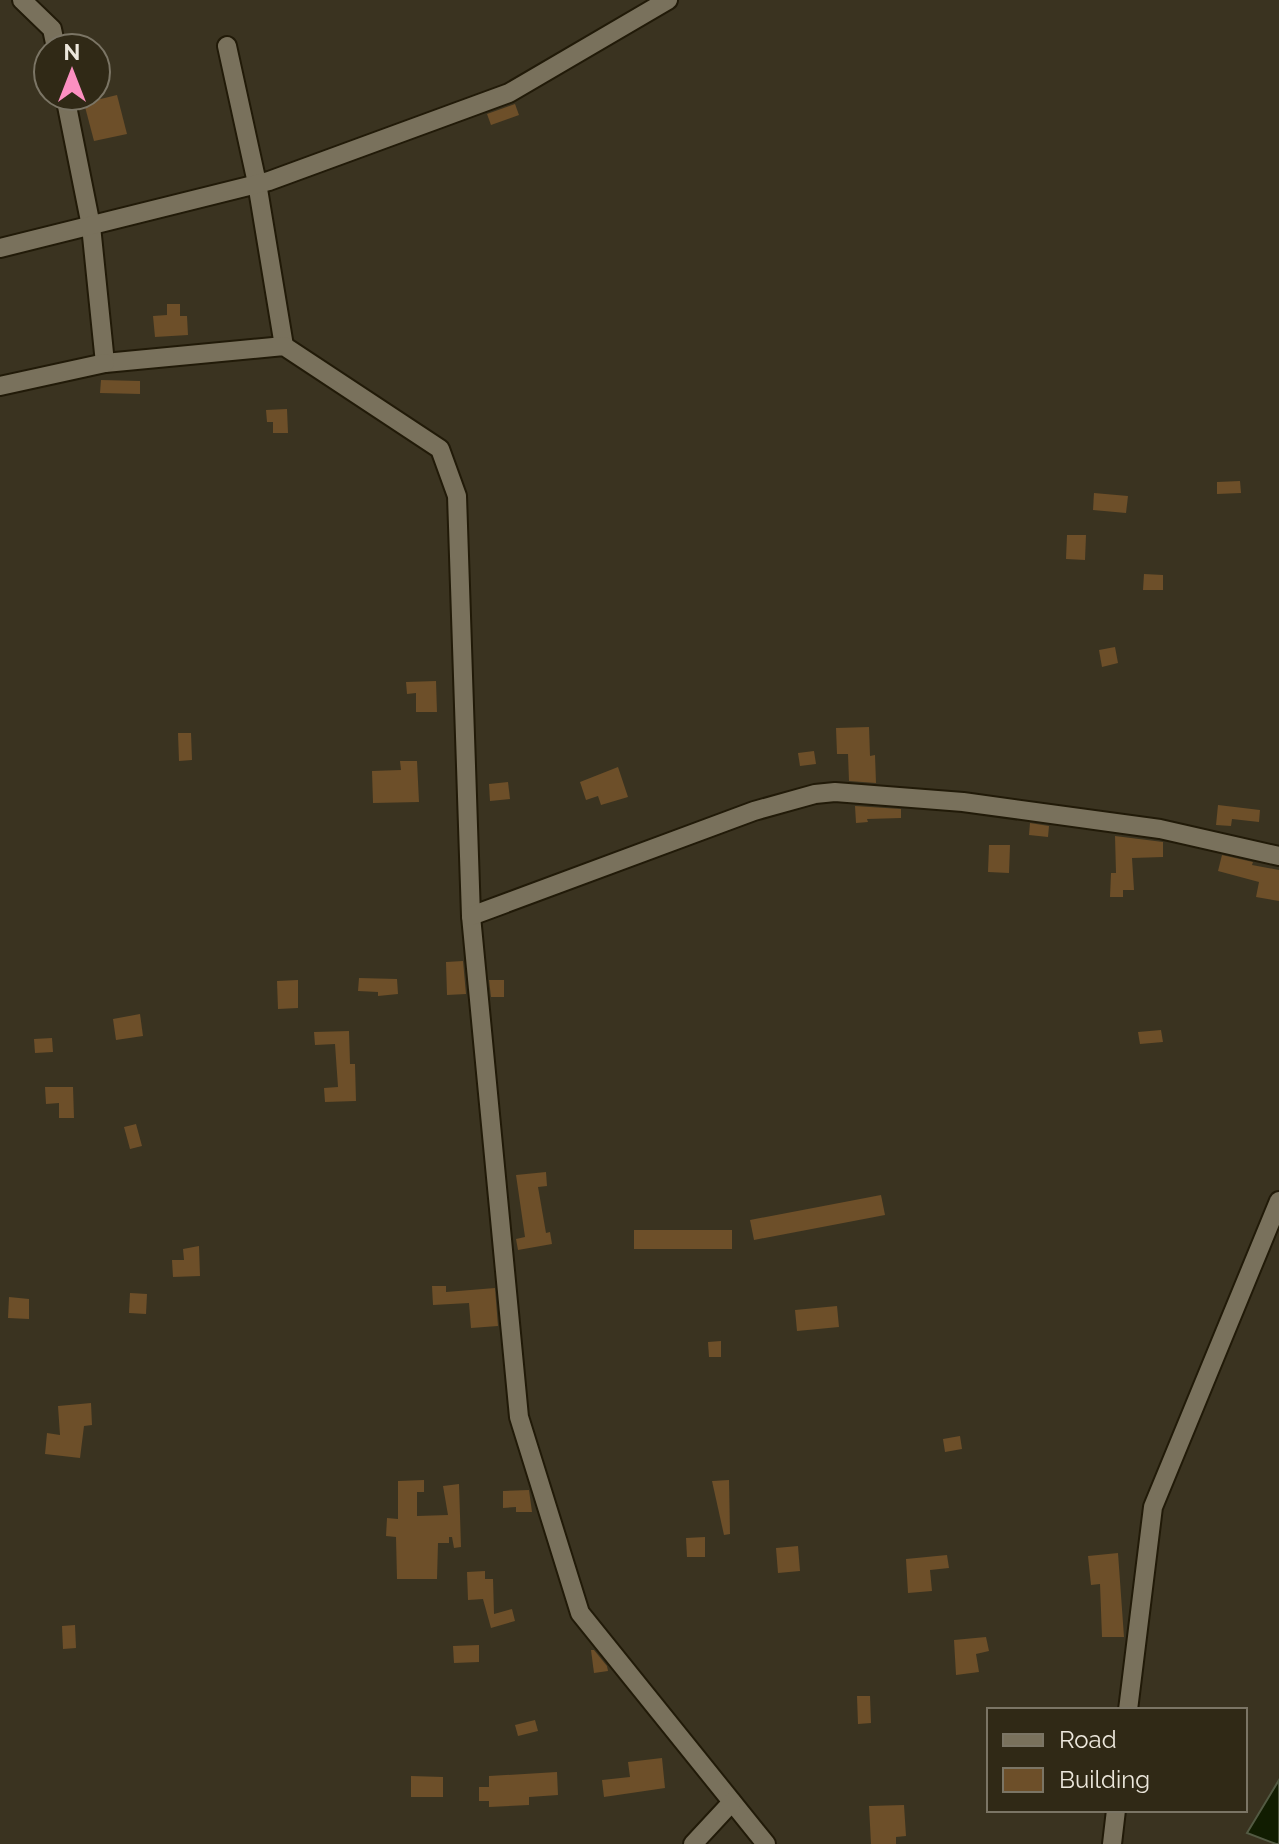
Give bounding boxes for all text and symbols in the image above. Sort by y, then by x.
north arrow [32,32,112,112]
text: N [64,39,80,65]
legend [987,1708,1247,1812]
text: Road [1059,1725,1117,1754]
text: Building [1059,1765,1150,1794]

